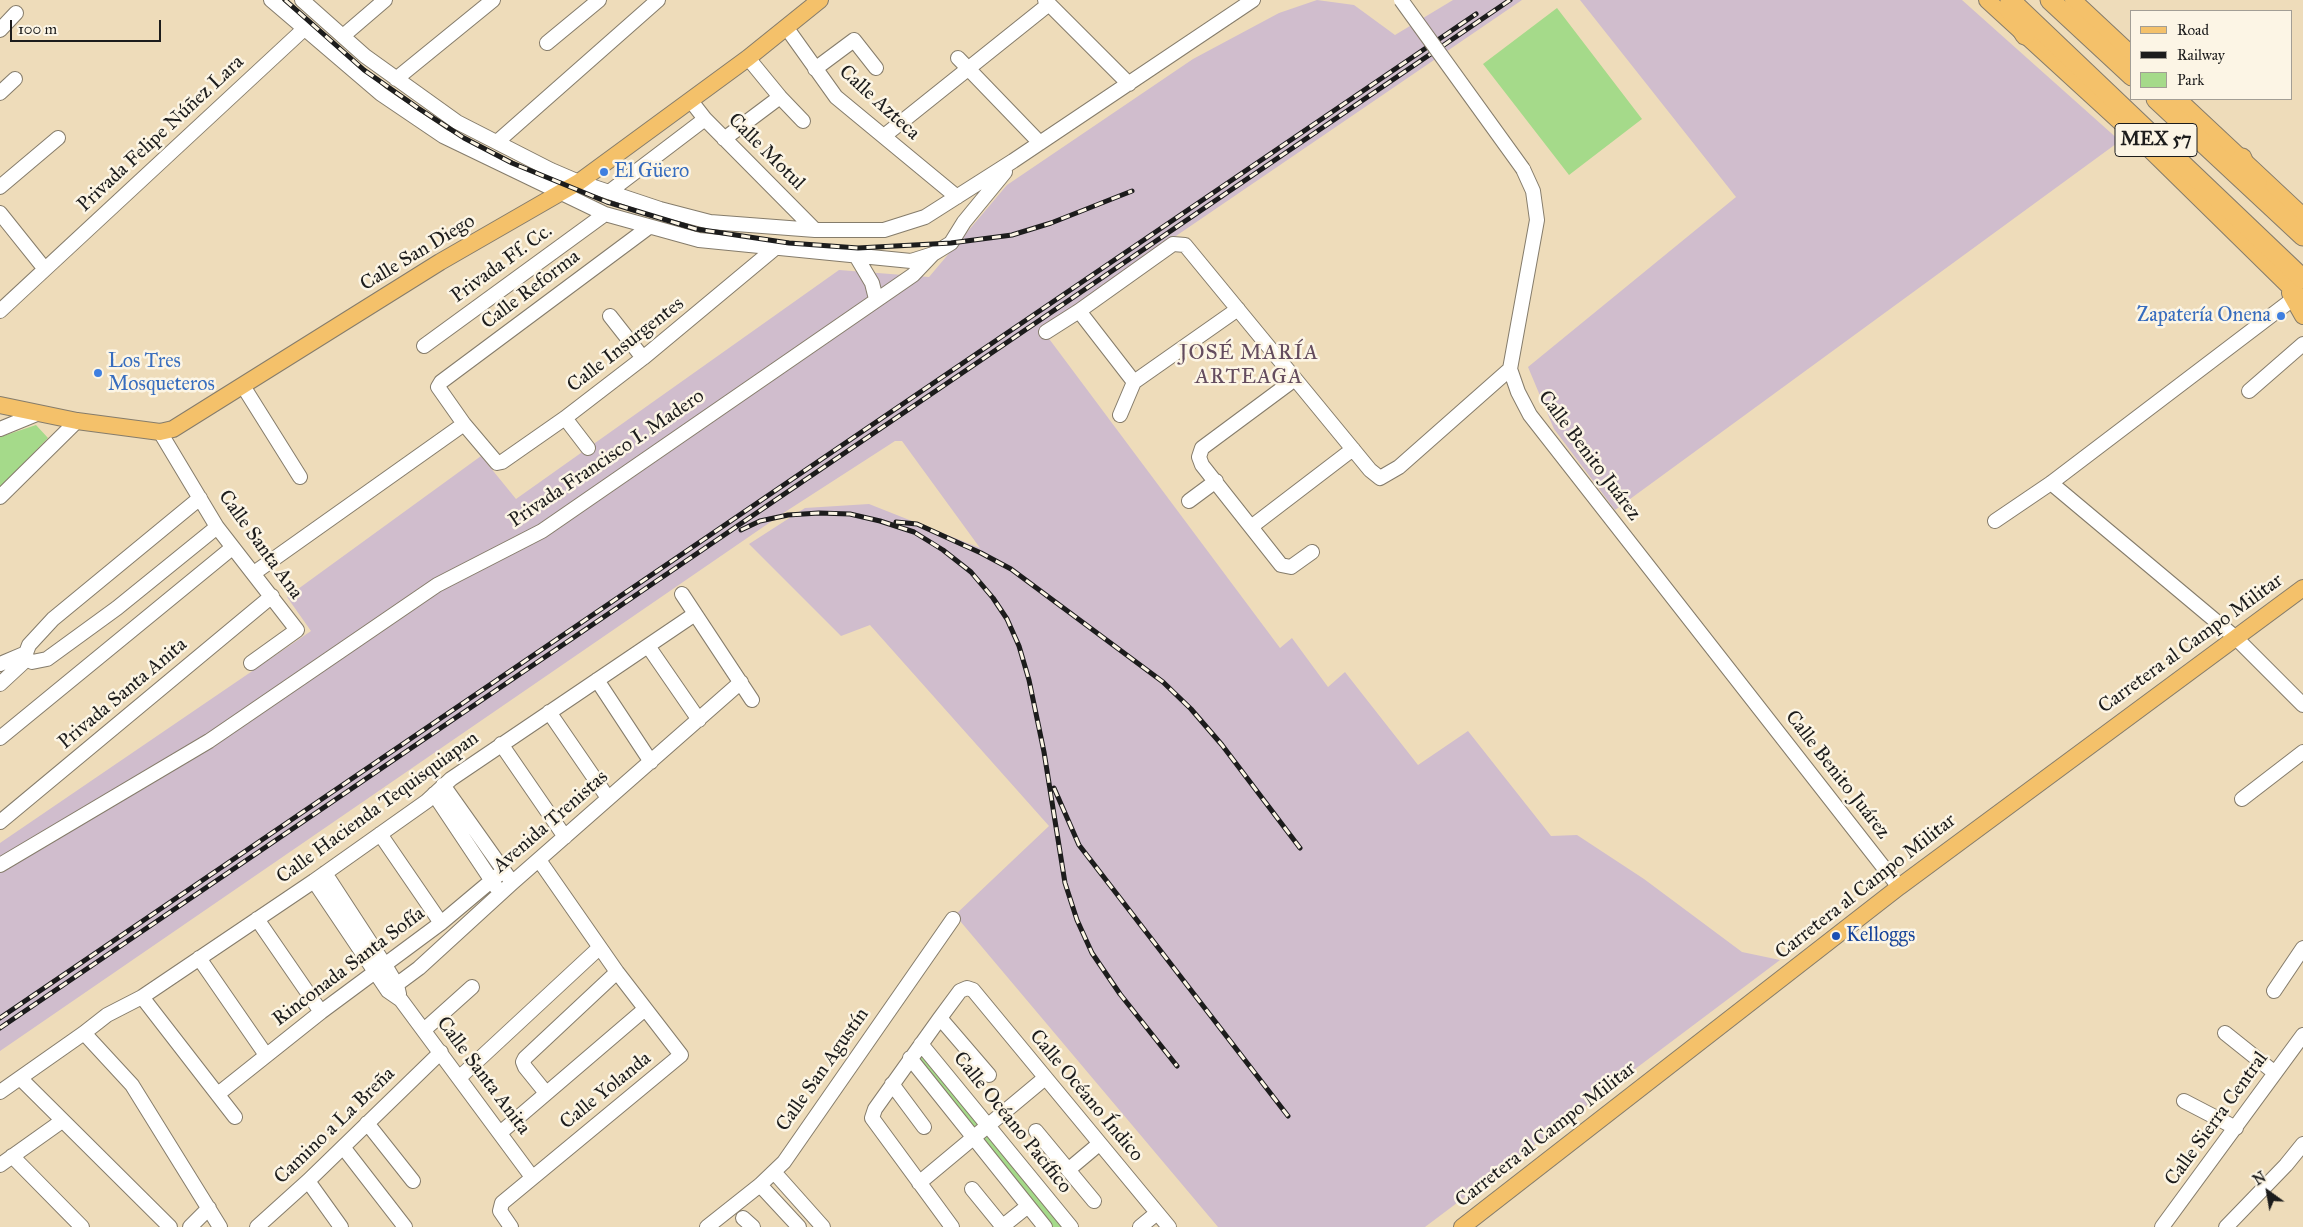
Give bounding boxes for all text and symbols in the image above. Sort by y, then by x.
scale bar [12,10,164,42]
legend [2130,10,2293,100]
text: 100 m [18,20,57,38]
text: Road [2177,21,2209,39]
text: Railway [2177,46,2225,64]
street label: Privada Felipe Núñez Lara [73,51,249,217]
street label: Calle Azteca [834,60,924,146]
text: Park [2177,71,2204,89]
street label: Calle Motul [722,108,810,196]
road number: MEX 57 [2115,124,2197,156]
place label: El Güero [614,160,689,184]
marker: El Güero [598,166,610,178]
street label: Calle San Diego [356,209,480,297]
street label: Privada Ff. Cc. [447,219,557,309]
street label: Calle Reforma [477,245,585,335]
street label: Calle Insurgentes [563,292,689,398]
place label: Zapatería Onena [2137,304,2271,328]
marker: Zapatería Onena [2275,310,2287,322]
district label: JOSÉ MARÍA ARTEAGA [1178,341,1320,391]
place label: Los Tres Mosqueteros [108,350,215,397]
marker: Los Tres Mosqueteros [92,367,104,379]
street label: Privada Francisco I. Madero [505,385,709,533]
street label: Calle Benito Juárez [1532,386,1646,526]
street label: Calle Santa Ana [212,486,308,604]
street label: Carretera al Campo Militar [2094,569,2288,719]
street label: Privada Santa Anita [54,633,192,755]
street label: Calle Benito Juárez [1779,706,1895,844]
street label: Calle Hacienda Tequisquiapan [272,727,484,889]
street label: Avenida Trenistas [489,765,613,879]
street label: Carretera al Campo Militar [1771,809,1961,965]
street label: Rinconada Santa Sofía [268,902,430,1032]
place label: Kelloggs [1846,924,1915,948]
marker: Kelloggs [1830,930,1842,942]
street label: Calle San Agustín [772,1004,874,1136]
street label: Calle Santa Anita [431,1012,535,1140]
street label: Calle Océano Índico [1024,1025,1148,1167]
street label: Calle Yolanda [556,1047,656,1135]
street label: Calle Océano Pacífico [948,1047,1076,1199]
street label: Calle Sierra Central [2160,1047,2274,1191]
street label: Carretera al Campo Militar [1451,1057,1641,1213]
street label: Camino a La Breña [270,1062,400,1190]
north arrow [2243,1167,2293,1217]
text: N [2250,1169,2269,1189]

